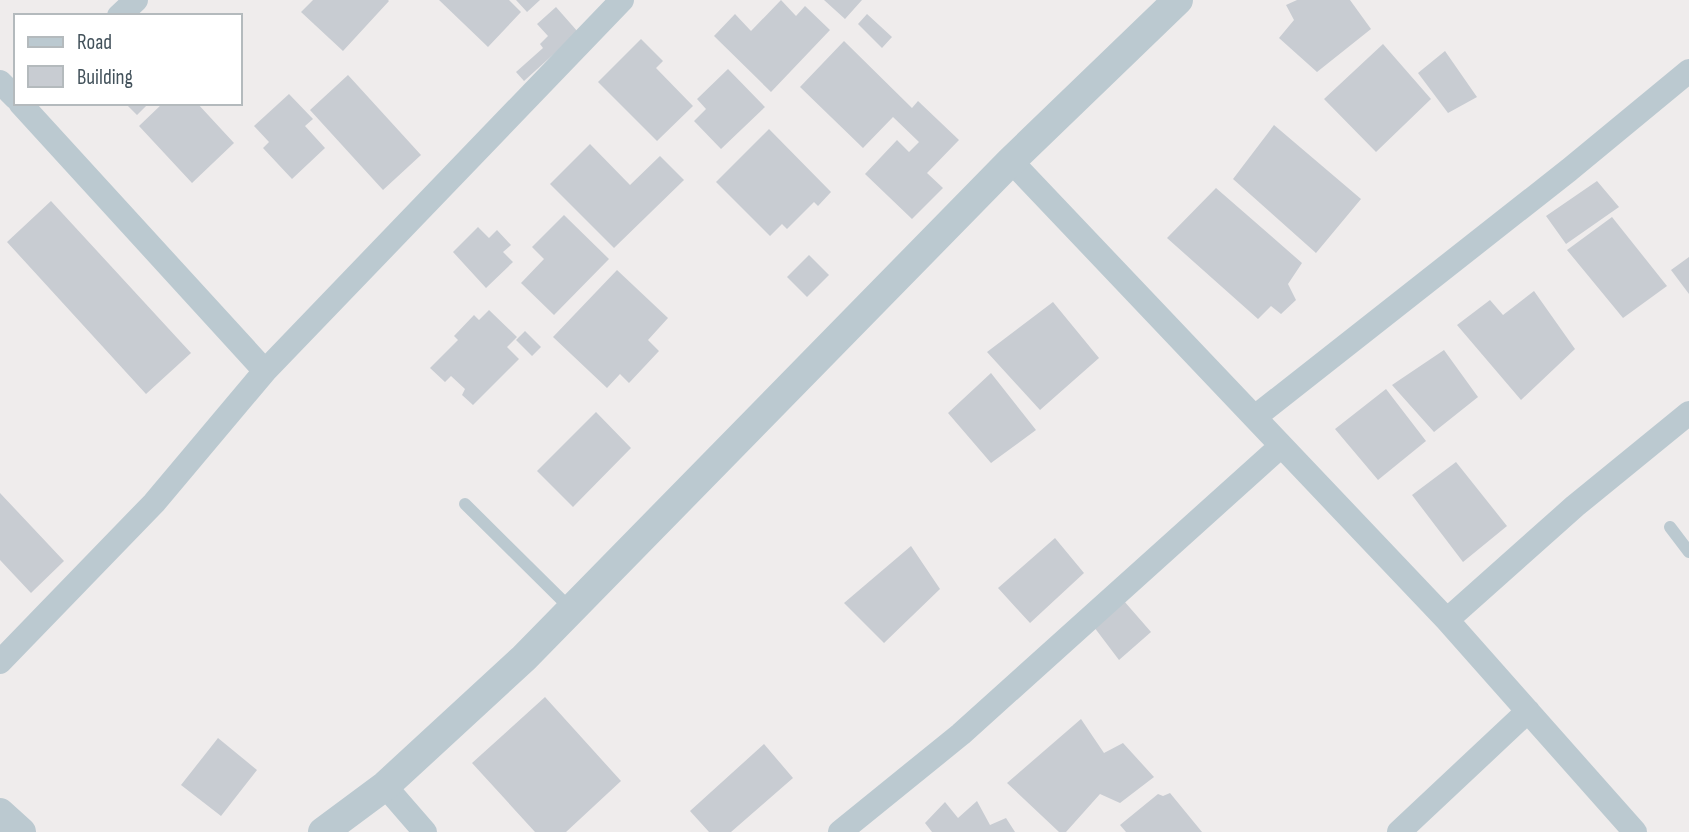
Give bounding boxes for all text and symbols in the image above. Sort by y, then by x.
legend [14,14,242,105]
text: Road [77,30,112,55]
text: Building [77,65,133,90]

